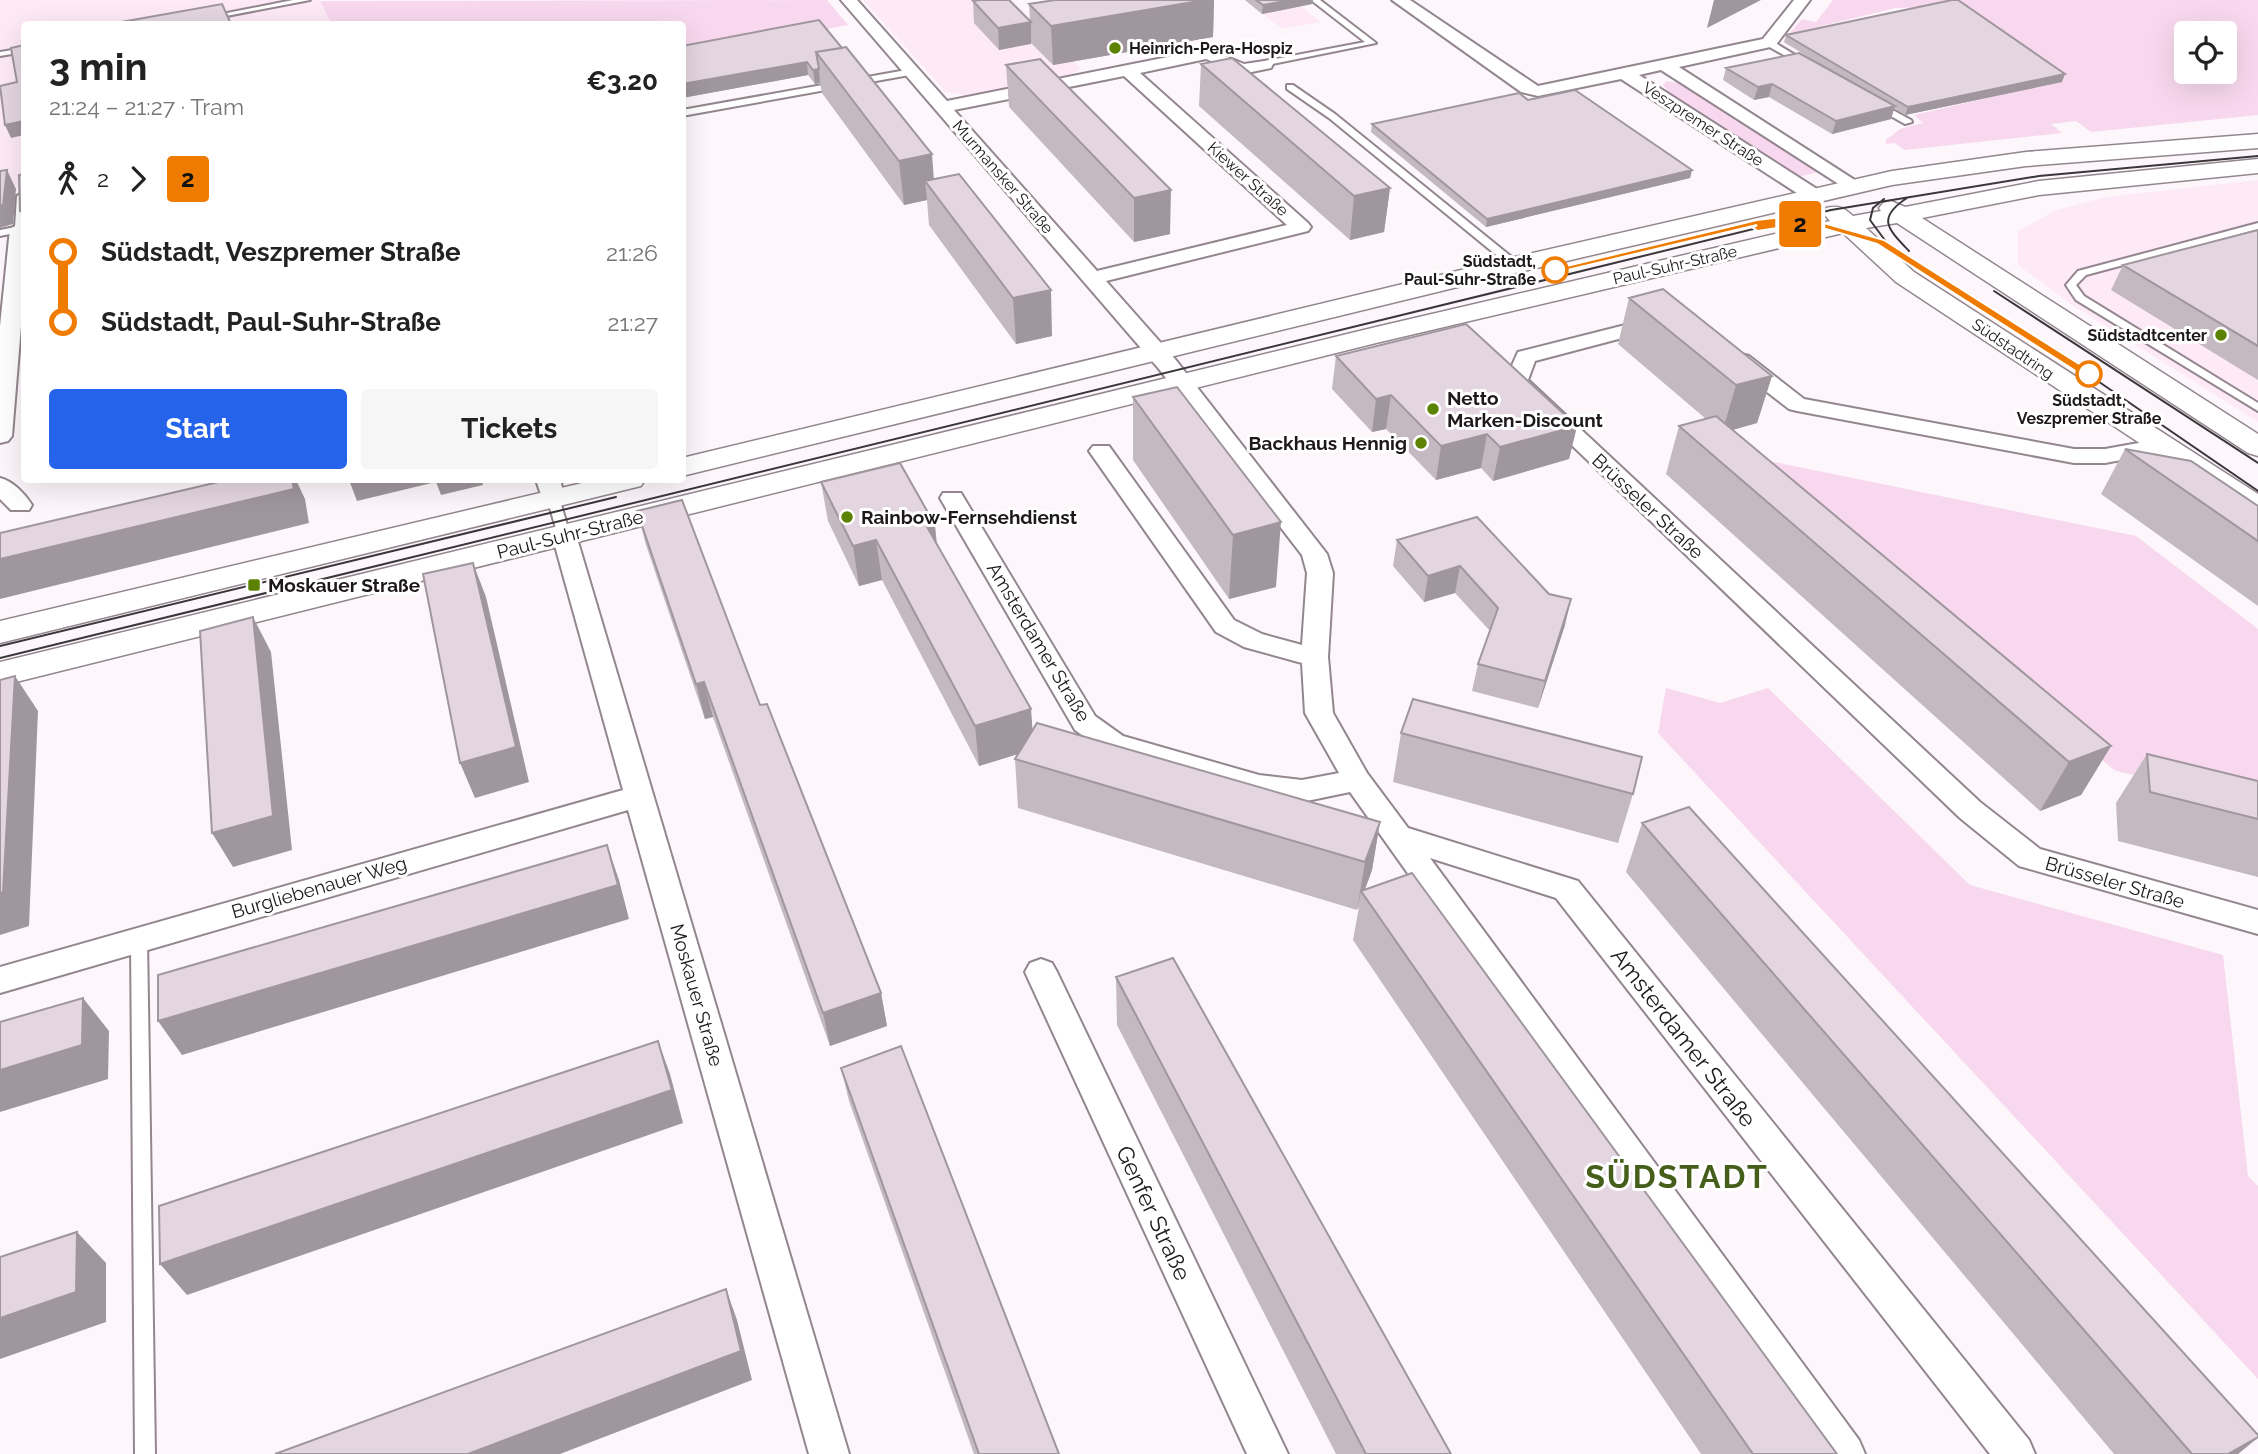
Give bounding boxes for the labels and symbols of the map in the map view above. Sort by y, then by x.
place label: Heinrich-Pera-Hospiz [1129,39,1293,58]
marker: Heinrich-Pera-Hospiz [1107,40,1123,56]
street label: Veszpremer Straße [1639,78,1767,170]
street label: Murmansker Straße [949,116,1057,238]
street label: Kiewer Straße [1204,138,1292,220]
line badge: 2 [1777,201,1823,247]
street label: Paul-Suhr-Straße [1611,241,1739,289]
place label: Südstadt, Paul-Suhr-Straße [1404,252,1536,289]
marker: Südstadt, Paul-Suhr-Straße [1542,257,1568,283]
street label: Südstadtring [1968,315,2058,383]
place label: Südstadtcenter [2088,326,2207,345]
marker: Südstadtcenter [2213,327,2229,343]
marker: Südstadt, Veszpremer Straße [2076,361,2102,387]
place label: Netto Marken-Discount [1447,387,1604,431]
place label: Südstadt, Veszpremer Straße [2017,391,2162,428]
marker: Netto Marken-Discount [1425,401,1441,417]
place label: Backhaus Hennig [1249,432,1407,454]
marker: Backhaus Hennig [1413,435,1429,451]
street label: Brüsseler Straße [1588,449,1708,563]
street label: Paul-Suhr-Straße [494,505,646,563]
place label: Rainbow-Fernsehdienst [861,506,1078,528]
marker: Rainbow-Fernsehdienst [839,509,855,525]
street label: Amsterdamer Straße [983,559,1095,725]
place label: Moskauer Straße [268,574,420,596]
marker: Moskauer Straße [246,577,262,593]
street label: Burgliebenauer Weg [229,851,409,923]
street label: Brüsseler Straße [2043,852,2187,912]
street label: Moskauer Straße [666,921,728,1069]
street label: Amsterdamer Straße [1606,942,1762,1132]
street label: Genfer Straße [1111,1141,1197,1285]
district label: SÜDSTADT [1585,1158,1769,1195]

